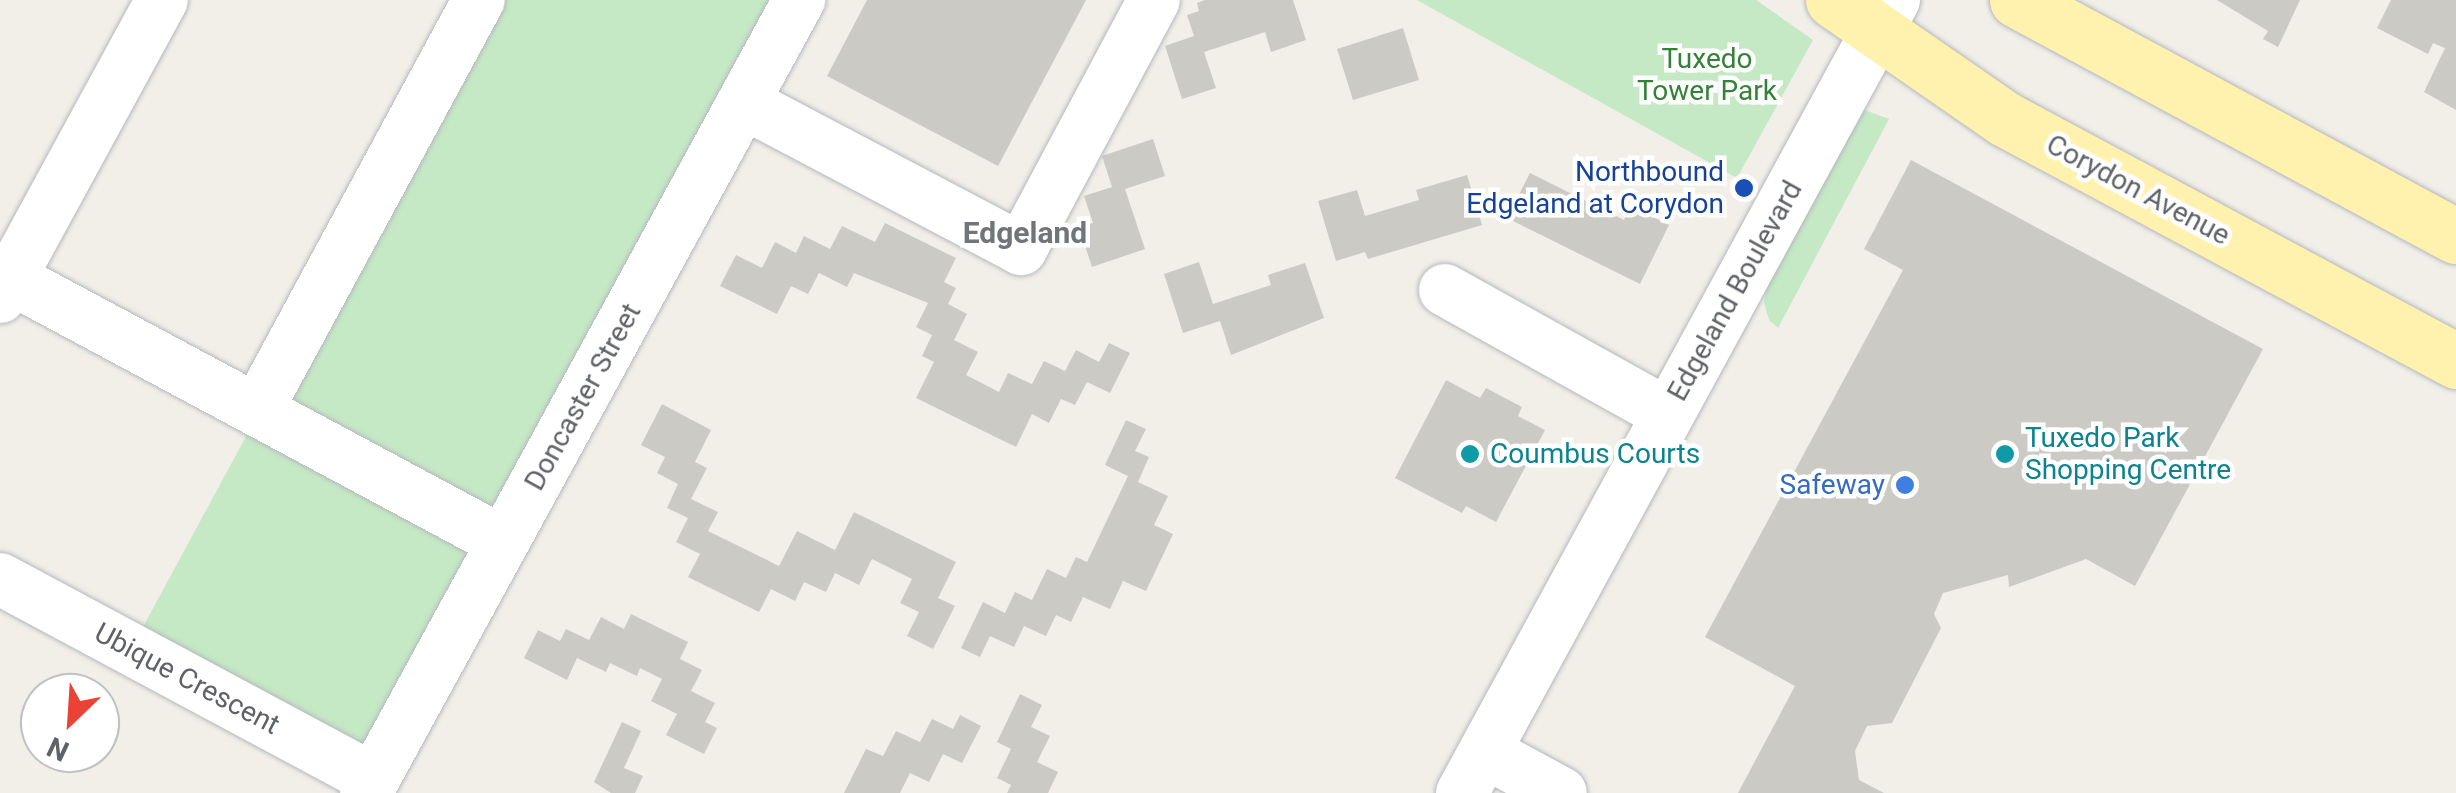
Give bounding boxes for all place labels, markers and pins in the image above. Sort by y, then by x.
place label: Northbound Edgeland at Corydon [1466,155,1724,221]
marker: Northbound Edgeland at Corydon [1733,177,1755,199]
place label: Tuxedo Park Shopping Centre [2025,421,2231,487]
place label: Coumbus Courts [1490,437,1700,471]
marker: Coumbus Courts [1459,443,1481,465]
marker: Tuxedo Park Shopping Centre [1994,443,2016,465]
place label: Safeway [1780,468,1885,502]
marker: Safeway [1894,474,1916,496]

